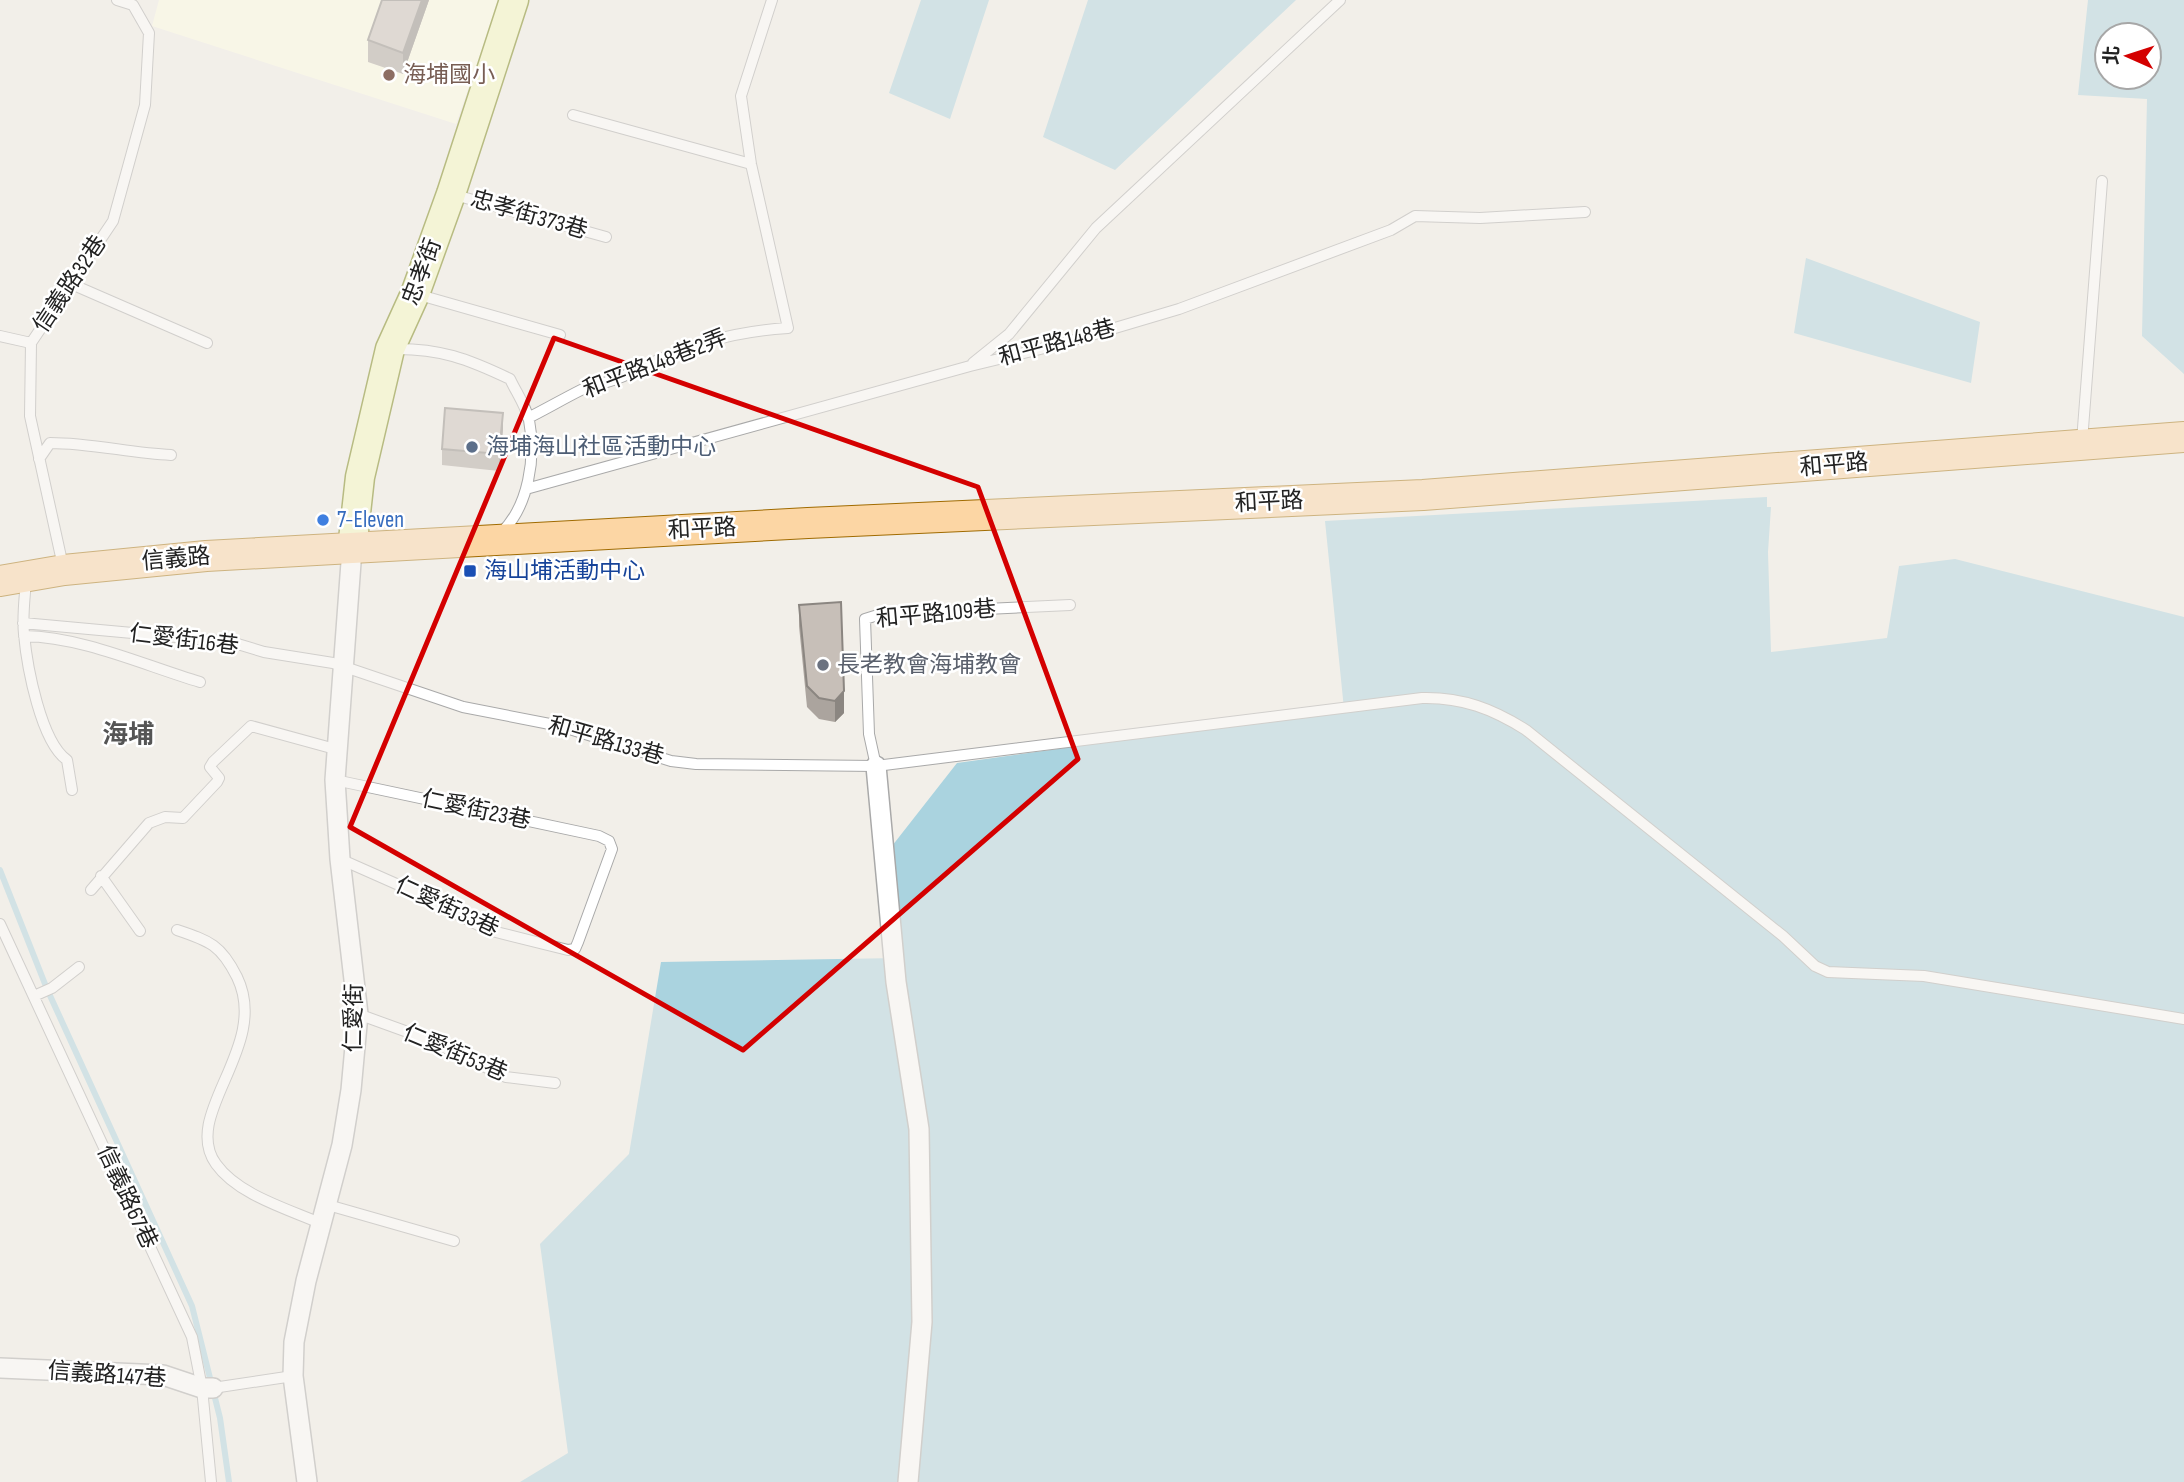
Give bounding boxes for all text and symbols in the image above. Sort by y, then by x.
north arrow [2093,21,2163,91]
text: 北 [2101,45,2125,65]
place label: 海埔國小 [403,61,495,89]
marker: 海埔國小 [381,67,397,83]
street label: 忠孝街373巷 [467,185,591,245]
street label: 信義路32巷 [27,230,113,338]
street label: 忠孝街 [397,235,447,309]
street label: 和平路148巷 [996,314,1118,372]
street label: 和平路148巷2弄 [579,324,731,404]
place label: 海埔海山社區活動中心 [486,433,716,461]
marker: 海埔海山社區活動中心 [464,439,480,455]
street label: 和平路 [1798,448,1870,482]
street label: 和平路 [1234,486,1304,518]
place label: 7-Eleven [337,506,404,534]
marker: 7-Eleven [315,512,331,528]
street label: 和平路 [667,513,737,545]
street label: 信義路 [140,542,212,576]
place label: 海山埔活動中心 [484,557,645,585]
marker: 海山埔活動中心 [462,563,478,579]
street label: 和平路109巷 [875,595,997,633]
street label: 仁愛街16巷 [128,619,240,661]
place label: 長老教會海埔教會 [837,651,1021,679]
marker: 長老教會海埔教會 [815,657,831,673]
street label: 和平路133巷 [545,711,667,771]
district label: 海埔 [102,720,154,751]
street label: 仁愛街23巷 [419,785,533,835]
street label: 仁愛街33巷 [391,871,503,943]
street label: 仁愛街 [339,983,369,1053]
street label: 仁愛街53巷 [398,1018,512,1088]
street label: 信義路67巷 [91,1141,163,1253]
street label: 信義路147巷 [47,1357,167,1393]

